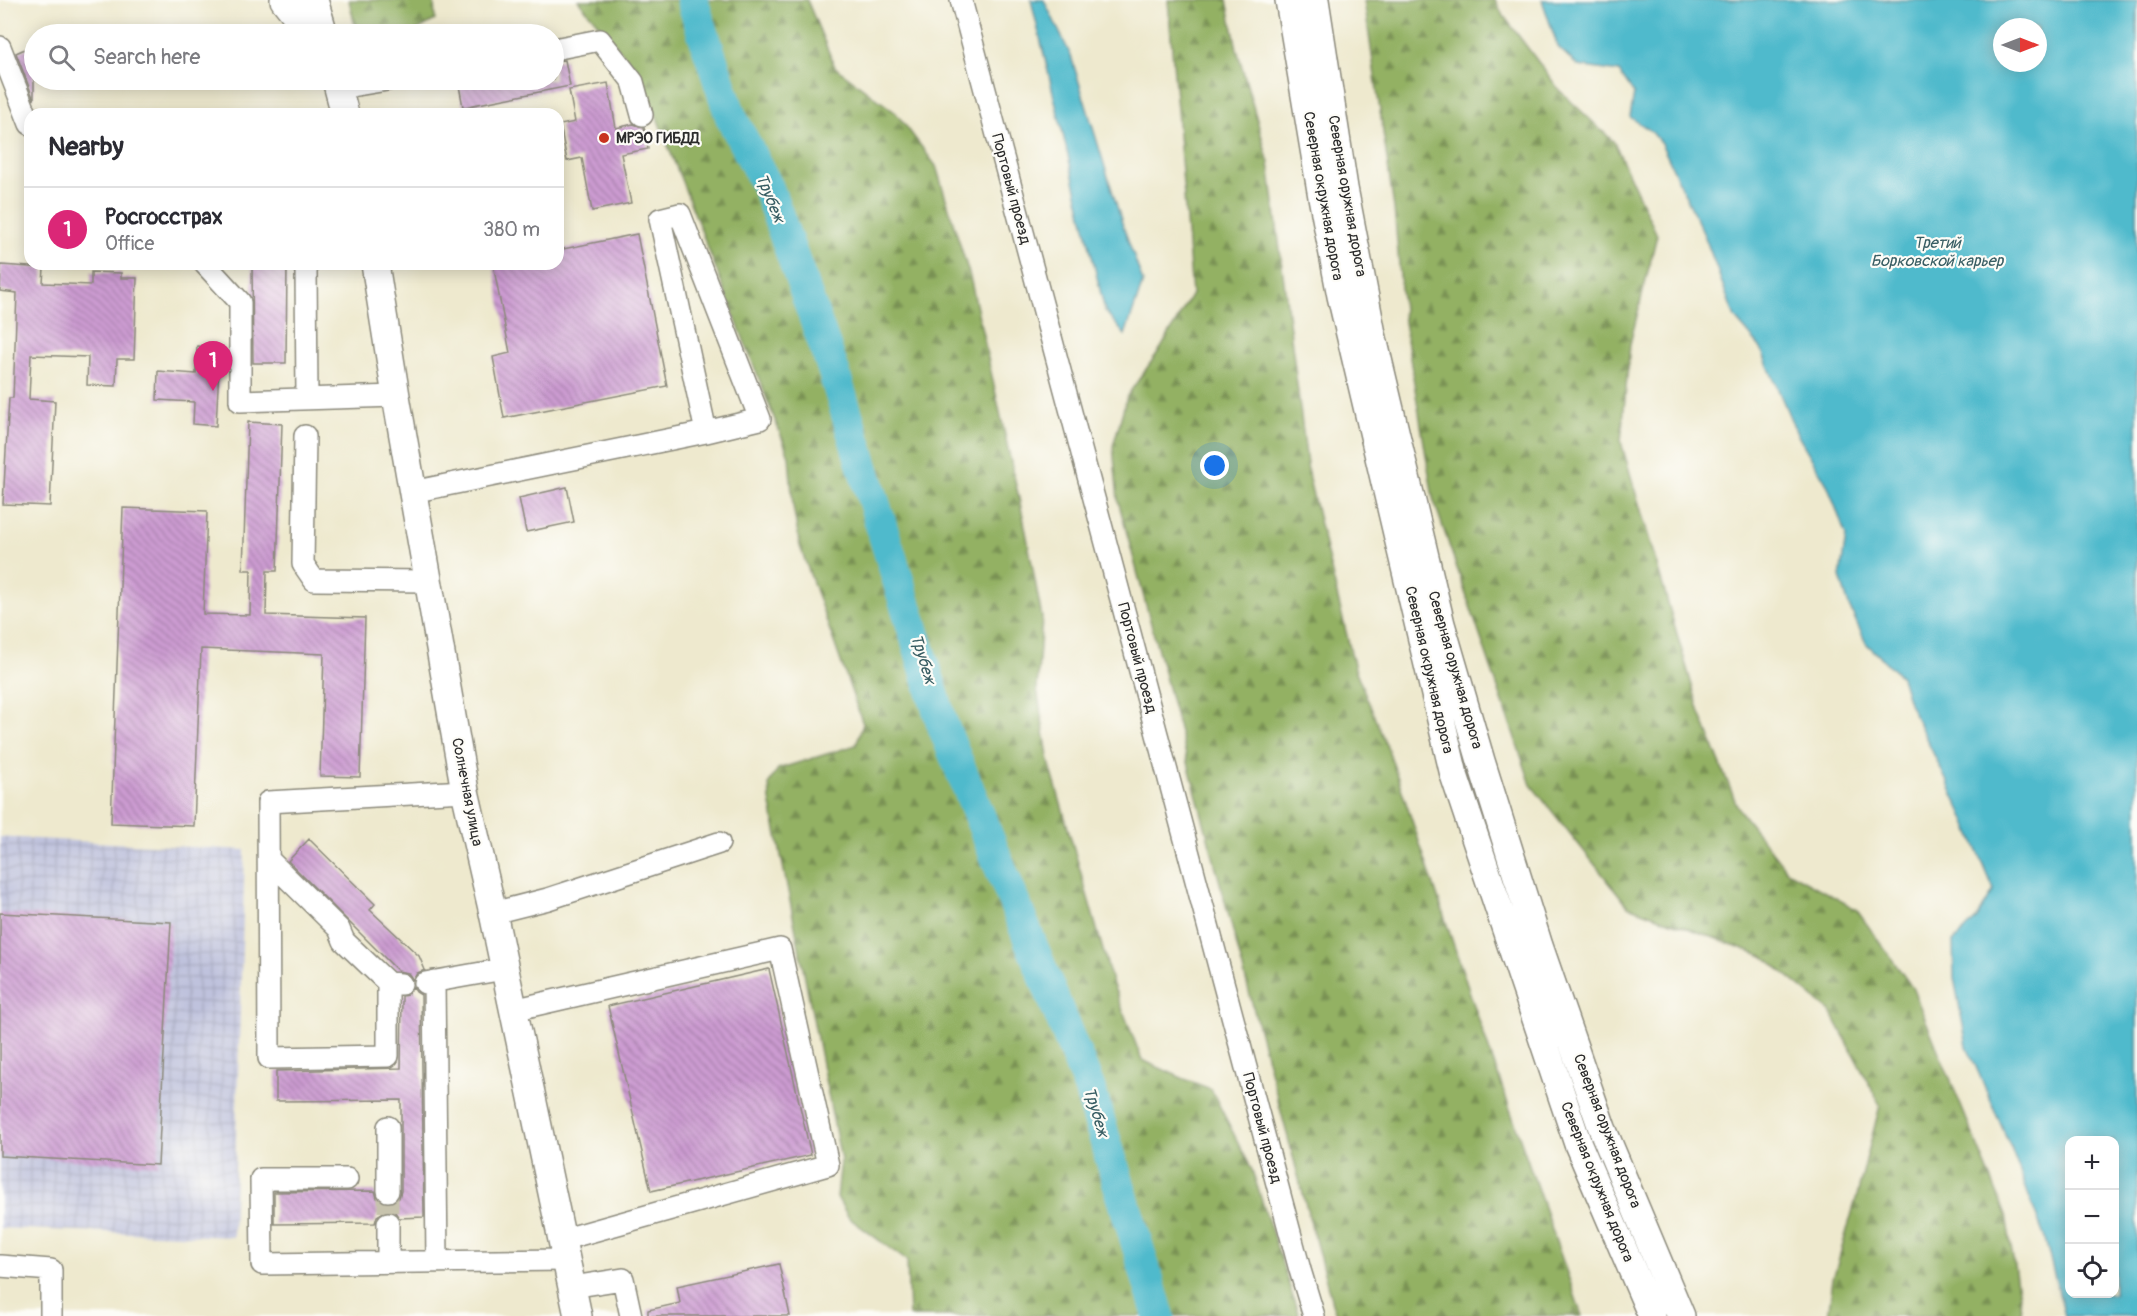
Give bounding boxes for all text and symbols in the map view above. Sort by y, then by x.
north arrow [1993,18,2047,72]
search box [24,24,564,90]
icon: search [45,41,78,74]
text: Search here [93,43,200,71]
street label: Северная окружная дорога [1299,110,1347,282]
street label: Северная оружная дорога [1323,114,1371,278]
place label: МРЭО ГИБДД [616,129,700,148]
text: Nearby [48,131,124,163]
marker: МРЭО ГИБДД [597,131,611,145]
street label: Портовый проезд [987,132,1035,246]
water label: Трубеж [751,171,790,228]
text: Росгосстрах [105,203,223,231]
text: 1 [64,217,71,242]
text: 380 m [483,217,540,242]
text: Office [105,231,154,256]
water label: Третий Борковской карьер [1871,233,2005,271]
pin: 1 [194,342,232,391]
your location [1200,451,1229,480]
street label: Северная окружная дорога [1400,584,1458,756]
street label: Северная оружная дорога [1423,589,1487,751]
street label: Портовый проезд [1113,601,1161,715]
water label: Трубеж [906,632,941,689]
street label: Солнечная улица [447,736,487,848]
street label: Северная оружная дорога [1569,1051,1645,1211]
street label: Портовый проезд [1238,1071,1286,1185]
water label: Трубеж [1079,1085,1114,1142]
street label: Северная окружная дорога [1556,1099,1638,1265]
map controls [2065,1136,2119,1298]
button: + [2065,1136,2119,1190]
button: − [2065,1190,2119,1244]
button: locate [2065,1244,2119,1298]

